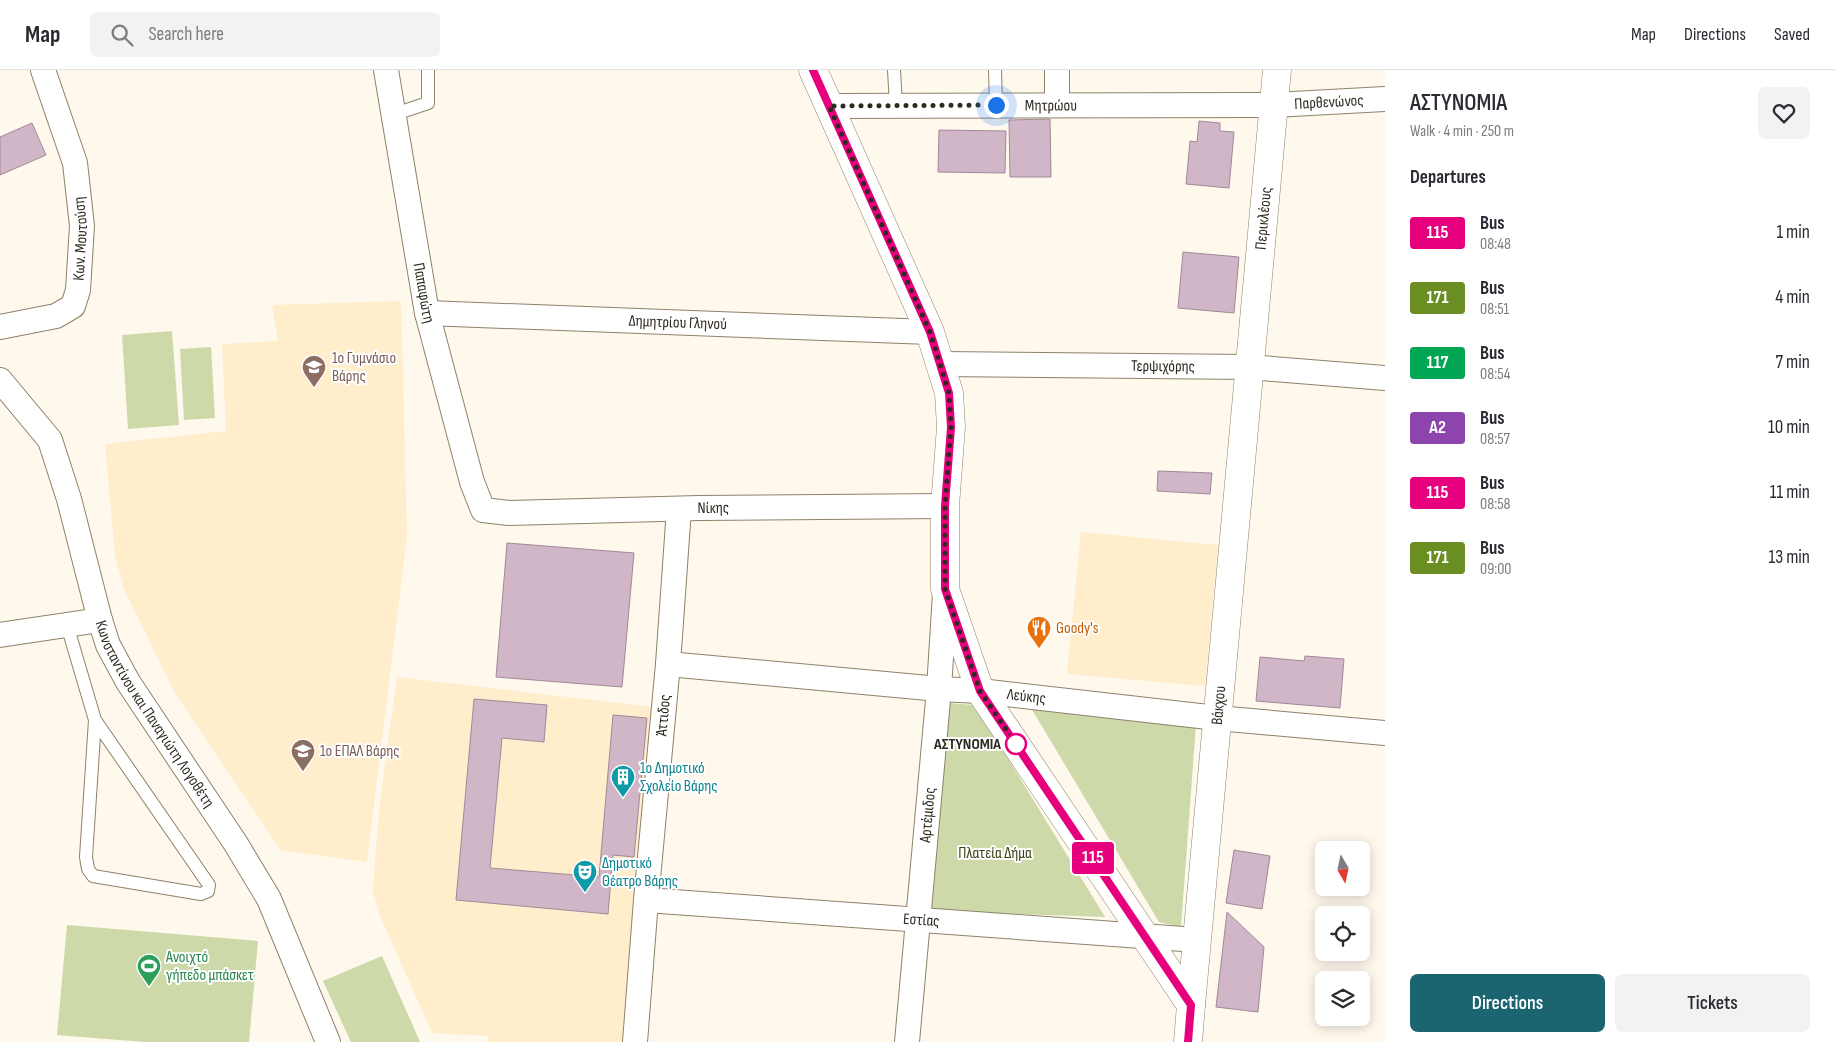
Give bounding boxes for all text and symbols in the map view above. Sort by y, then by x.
search box [90,12,440,57]
text: Map [25,20,60,49]
icon: search [108,21,136,49]
text: Search here [148,23,224,46]
text: Map [1631,24,1656,45]
text: Directions [1684,24,1746,45]
text: Saved [1774,24,1810,45]
button: heart [1758,87,1810,139]
text: ΑΣΤΥΝΟΜΙΑ [1410,88,1507,117]
street label: Παρθενώνος [1294,91,1364,113]
your location [984,93,1009,118]
street label: Μητρώου [1025,96,1077,115]
text: Walk · 4 min · 250 m [1410,122,1514,141]
text: Departures [1410,166,1486,189]
street label: Περικλέους [1251,186,1276,251]
street label: Κων. Μουτούση [69,196,92,281]
text: Bus [1480,212,1505,235]
text: 1 min [1776,221,1810,244]
text: 115 [1426,222,1449,243]
text: 08:48 [1480,235,1511,254]
street label: Παπαφώτη [409,261,439,325]
text: Bus [1480,277,1505,300]
text: 4 min [1775,286,1810,309]
text: 171 [1427,287,1448,308]
text: 08:51 [1480,300,1509,319]
street label: Δημητρίου Γληνού [628,311,727,334]
text: Bus [1480,342,1505,365]
place label: 1ο Γυμνάσιο Βάρης [332,349,396,386]
text: 7 min [1776,351,1810,374]
text: 117 [1427,352,1448,373]
school or university icon: 1ο Γυμνάσιο Βάρης [301,354,327,388]
street label: Τερψιχόρης [1131,356,1195,376]
text: 08:54 [1480,365,1510,384]
text: Bus [1480,407,1505,430]
text: 10 min [1768,416,1810,439]
text: Α2 [1429,417,1446,438]
text: 08:57 [1480,430,1510,449]
text: Bus [1480,472,1505,495]
text: 11 min [1770,481,1810,504]
text: 115 [1426,482,1449,503]
text: 08:58 [1480,495,1511,514]
street label: Νίκης [698,498,729,518]
text: Bus [1480,537,1505,560]
text: 13 min [1769,546,1810,569]
text: 171 [1427,547,1448,568]
text: 09:00 [1480,560,1512,579]
restaurant icon: Goody's [1026,615,1052,649]
street label: Κωνσταντίνου και Παναγιώτη Λογοθέτη [91,618,218,811]
place label: Goody's [1056,619,1099,638]
street label: Λεύκης [1005,685,1047,708]
street label: Βάκχου [1207,685,1230,726]
street label: Άττιδος [652,694,675,737]
marker: ΑΣΤΥΝΟΜΙΑ [1005,733,1027,755]
place label: ΑΣΤΥΝΟΜΙΑ [933,735,1001,754]
school or university icon: 1ο ΕΠΑΛ Βάρης [290,738,316,772]
place label: 1ο ΕΠΑΛ Βάρης [320,742,400,761]
place label: 1ο Δημοτικό Σχολείο Βάρης [640,759,718,796]
building icon: 1ο Δημοτικό Σχολείο Βάρης [610,764,636,798]
street label: Αρτέμιδος [916,786,940,844]
north arrow [1315,841,1370,896]
map controls [1315,841,1370,1026]
line badge: 115 [1064,842,1122,874]
park label: Πλατεία Δήμα [958,844,1032,863]
text: 115 [1082,847,1104,868]
place label: Δημοτικό Θέατρο Βάρης [602,854,678,891]
theatre icon: Δημοτικό Θέατρο Βάρης [572,859,598,893]
button: locate [1315,906,1370,961]
street label: Εστίας [902,909,940,931]
place label: Ανοιχτό γήπεδο μπάσκετ [165,948,254,985]
sports icon: Ανοιχτό γήπεδο μπάσκετ [136,953,162,987]
button: layers [1315,971,1370,1026]
button: Directions [1410,974,1605,1032]
button: Tickets [1615,974,1810,1032]

